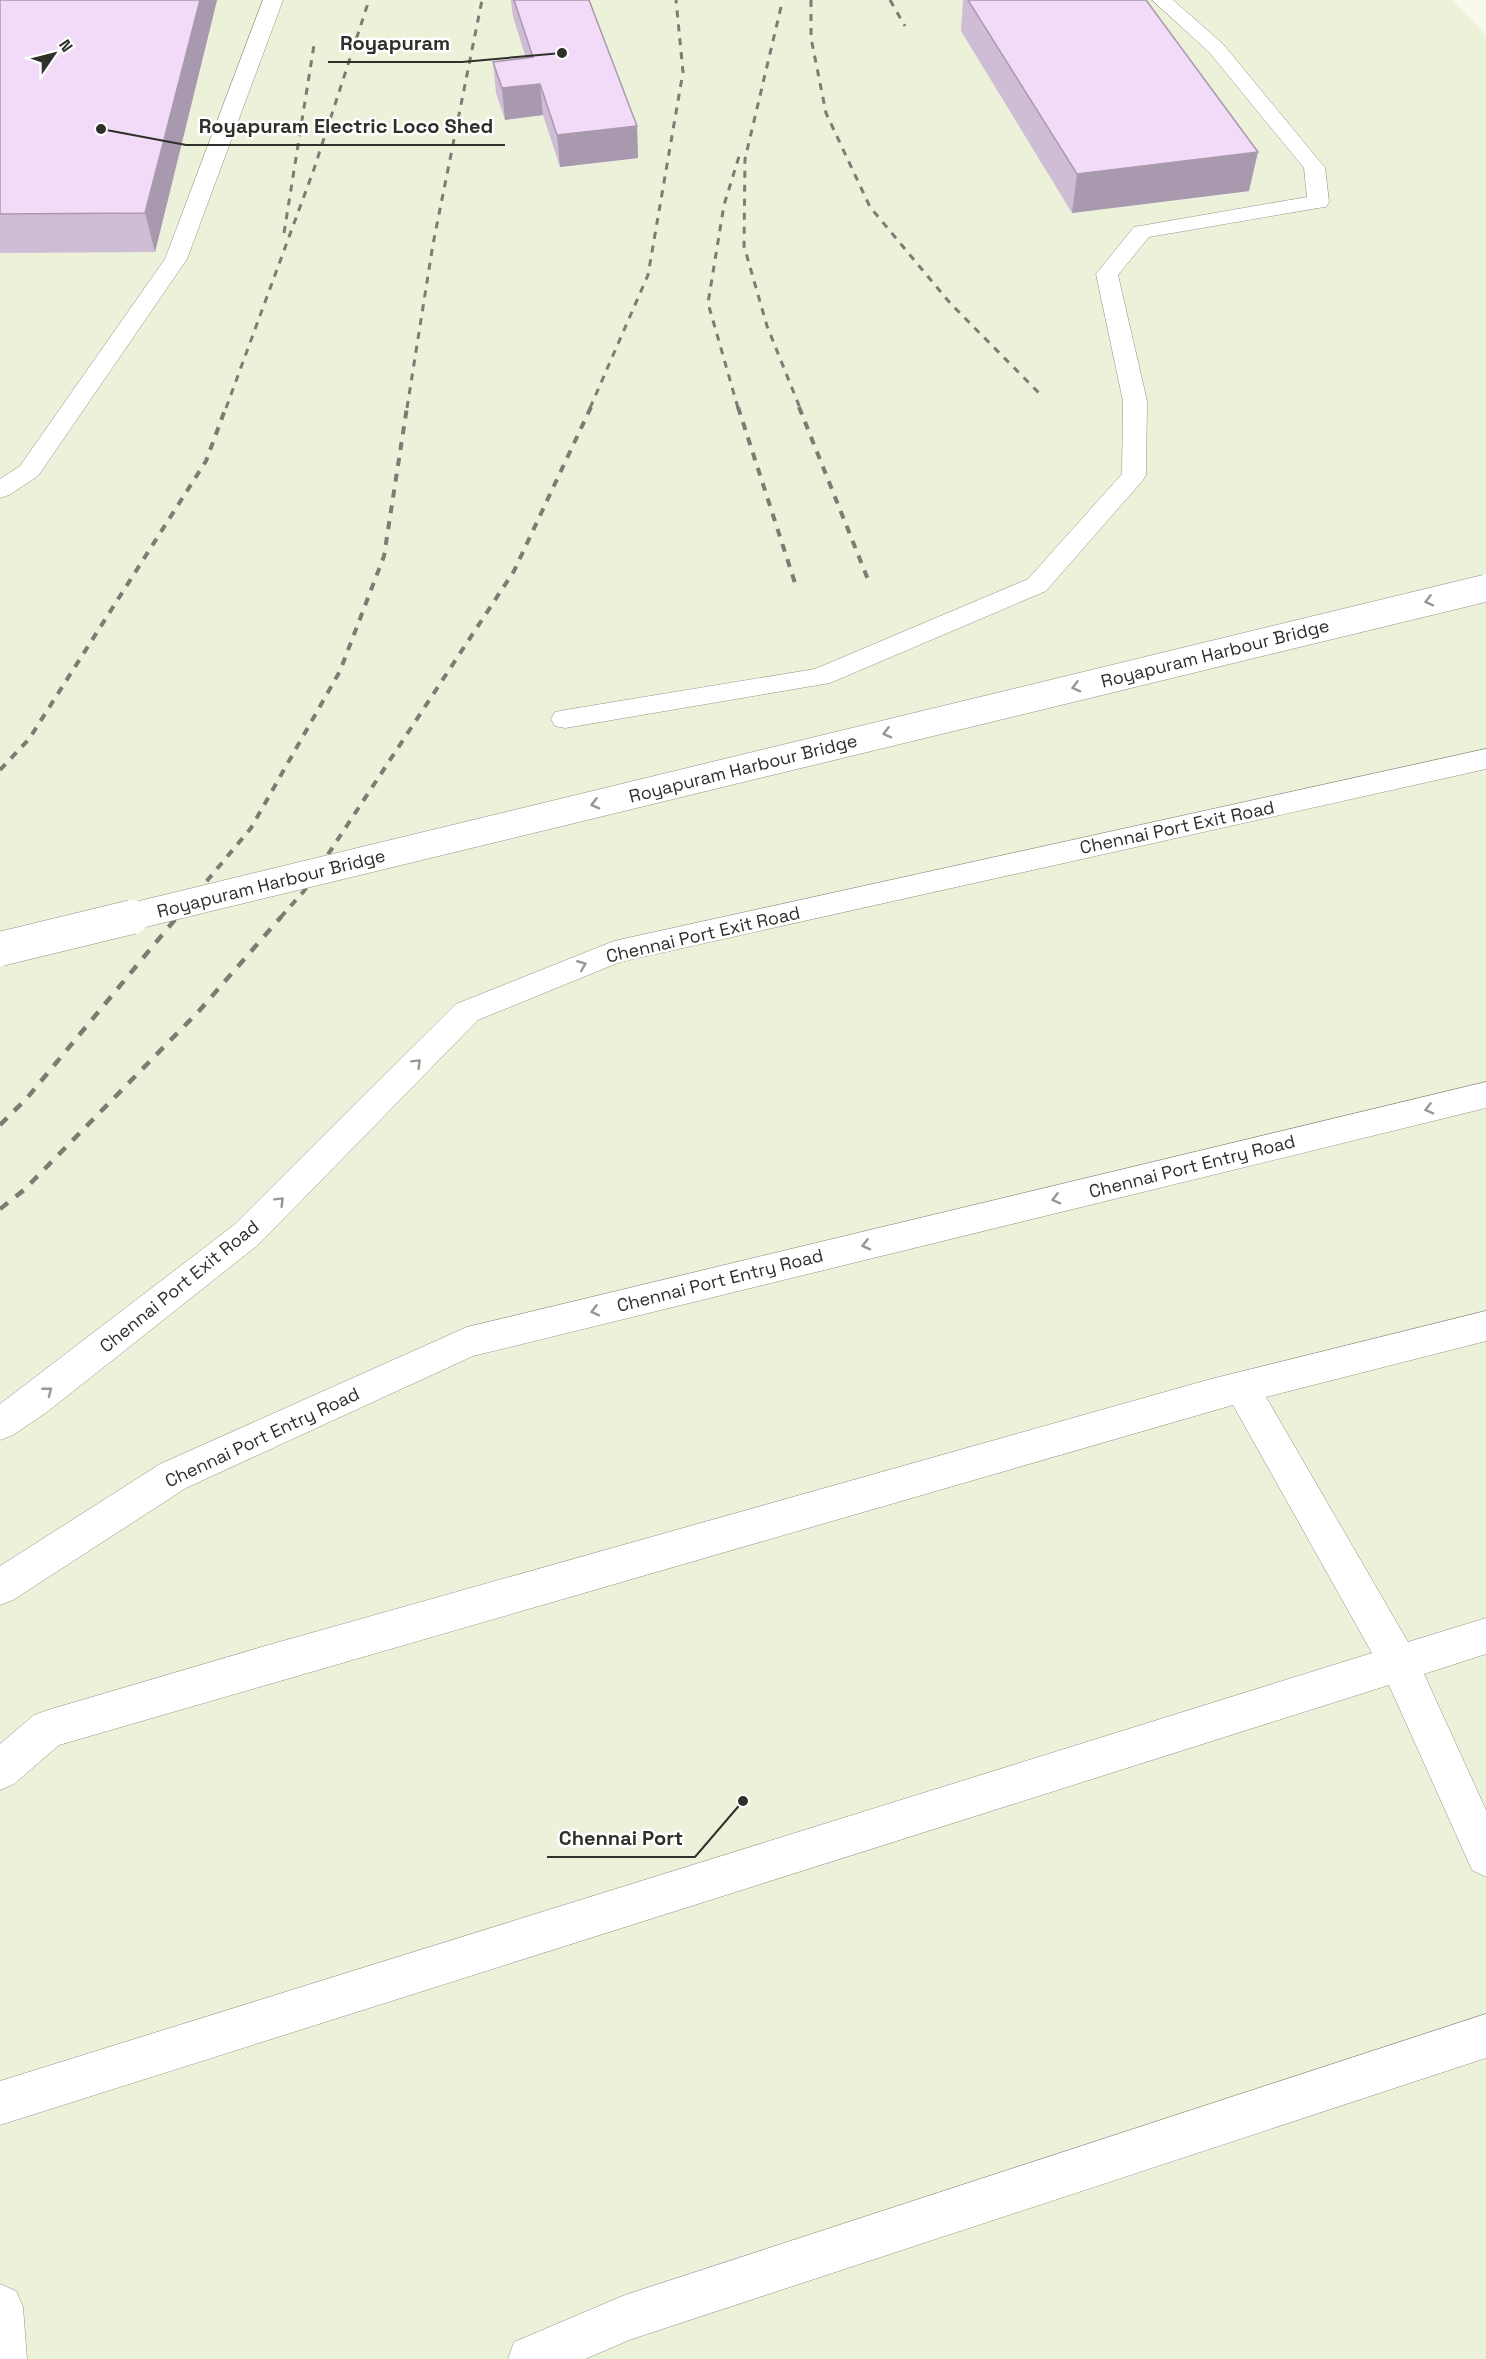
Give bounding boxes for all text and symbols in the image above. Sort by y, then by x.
north arrow [24,24,84,84]
callout: Royapuram [328,24,462,62]
text: Royapuram [340,30,450,56]
text: N [54,35,78,56]
callout: Royapuram Electric Loco Shed [186,107,505,145]
text: Royapuram Electric Loco Shed [199,113,493,139]
one-way arrow [1424,594,1434,607]
street label: Royapuram Harbour Bridge [1099,613,1331,693]
one-way arrow [1072,680,1082,693]
one-way arrow [882,726,892,739]
street label: Royapuram Harbour Bridge [627,728,859,808]
street label: Chennai Port Exit Road [1078,795,1276,859]
one-way arrow [591,797,601,810]
street label: Royapuram Harbour Bridge [155,843,387,923]
street label: Chennai Port Exit Road [604,900,802,968]
one-way arrow [576,960,587,972]
one-way arrow [410,1059,421,1070]
one-way arrow [1424,1101,1434,1114]
street label: Chennai Port Entry Road [1086,1129,1298,1203]
one-way arrow [1051,1191,1061,1204]
one-way arrow [273,1198,284,1208]
street label: Chennai Port Exit Road [95,1215,263,1357]
one-way arrow [862,1237,872,1250]
street label: Chennai Port Entry Road [614,1243,826,1317]
one-way arrow [590,1303,600,1316]
street label: Chennai Port Entry Road [161,1382,363,1492]
one-way arrow [41,1387,52,1398]
callout: Chennai Port [547,1819,695,1857]
text: Chennai Port [559,1825,683,1851]

